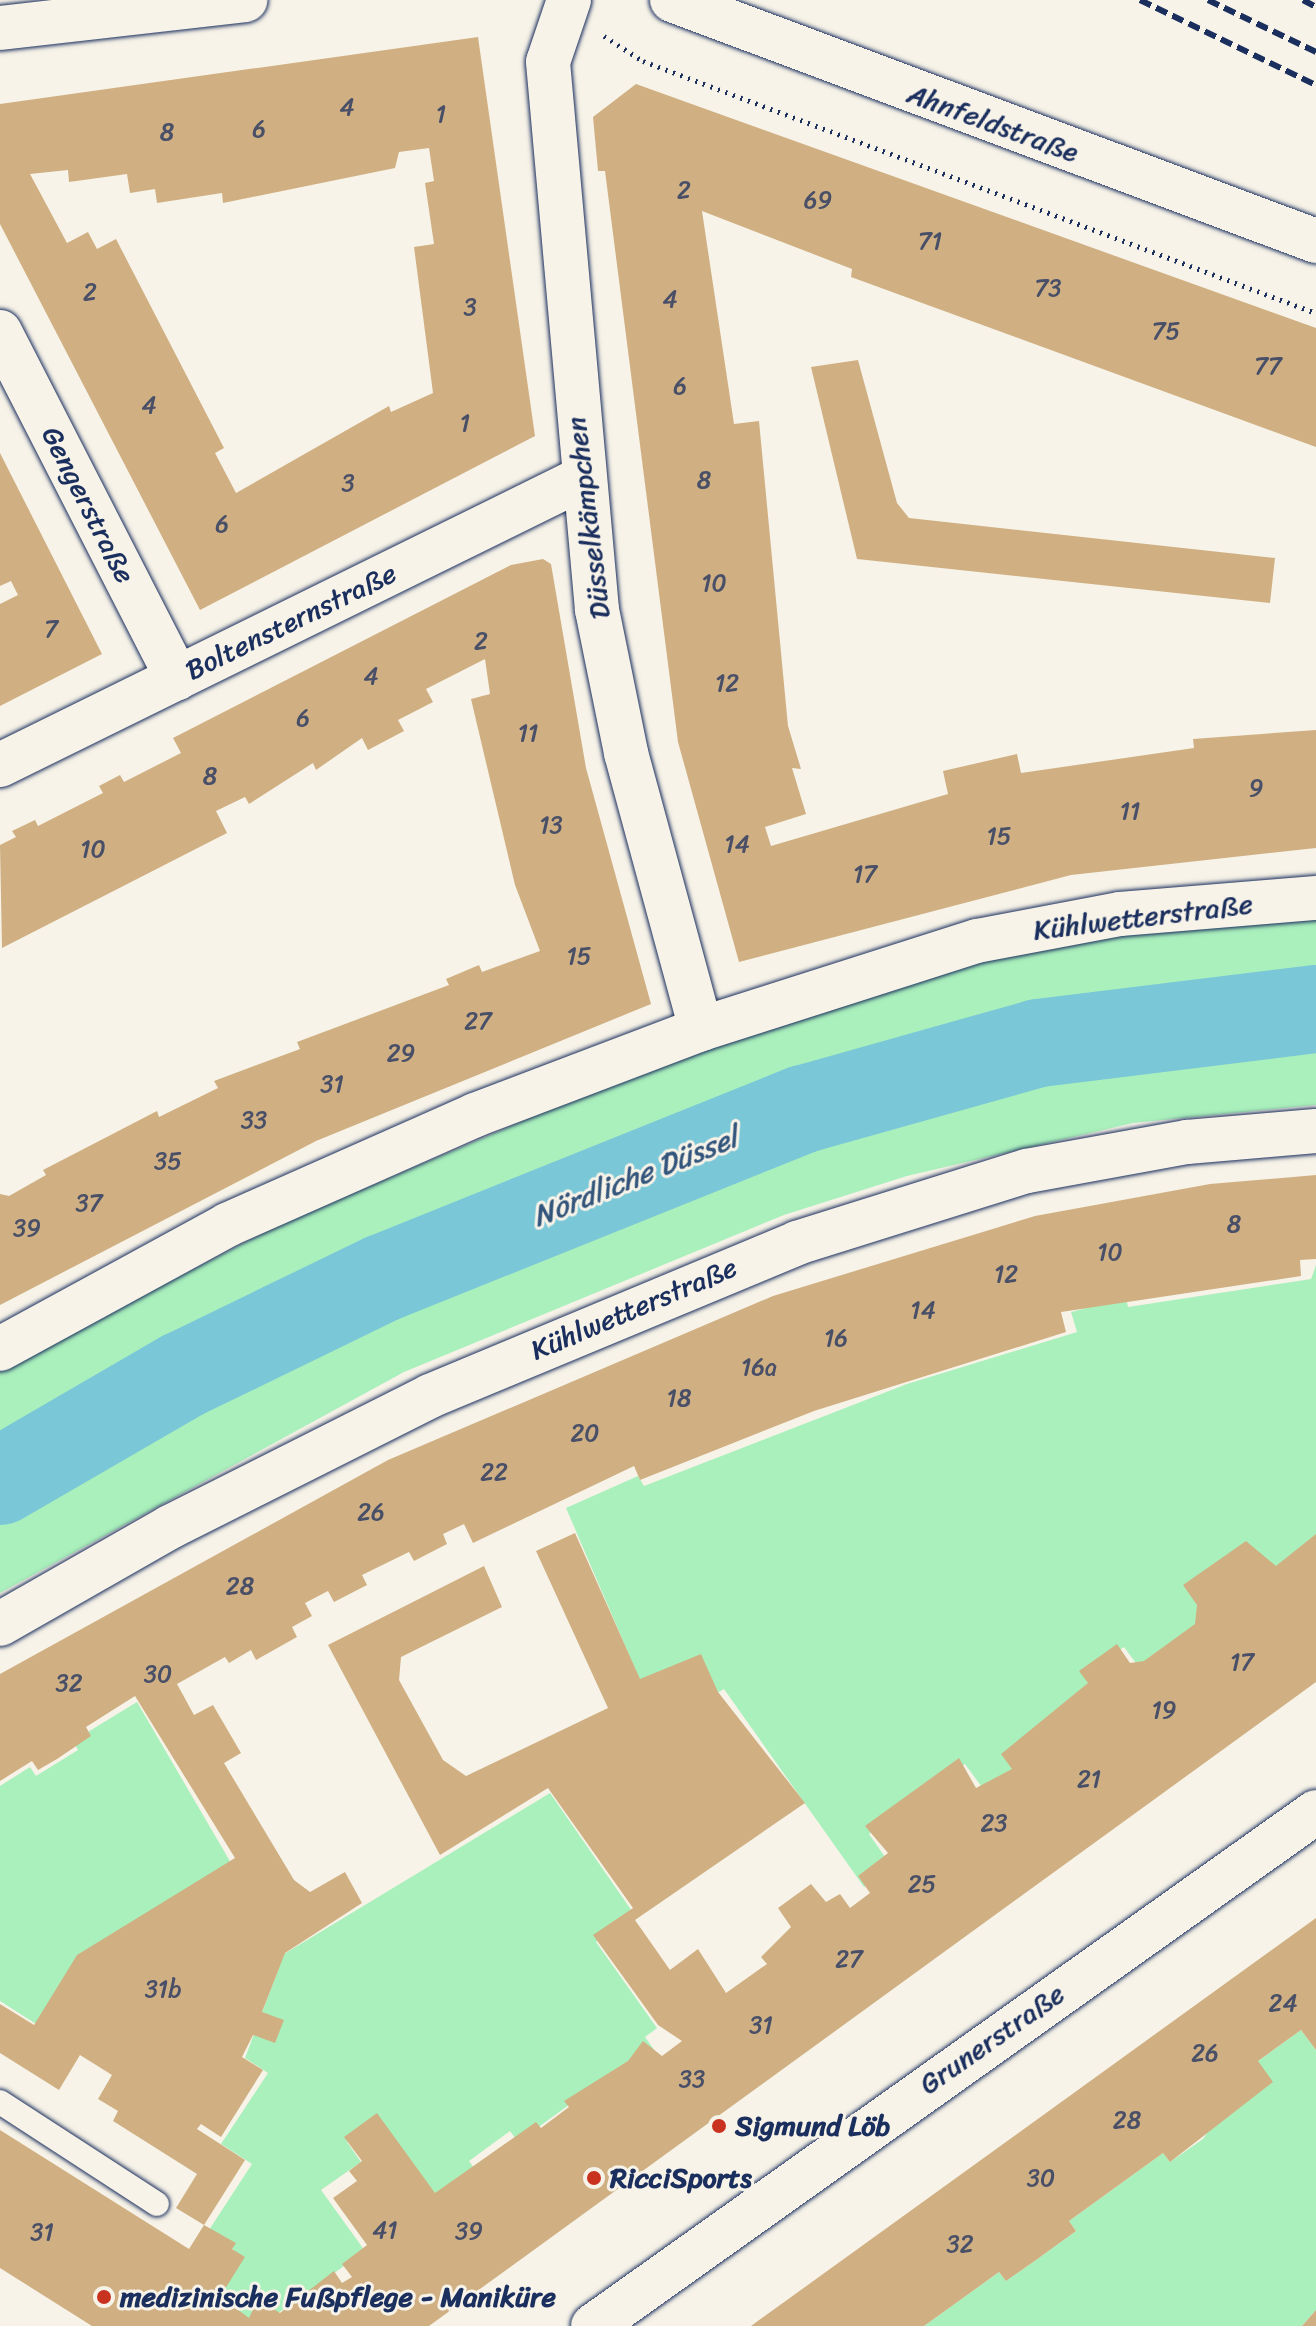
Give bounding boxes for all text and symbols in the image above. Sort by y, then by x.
street label: Ahnfeldstraße [903,77,1083,169]
house number: 4 [340,94,354,122]
house number: 1 [436,101,446,129]
house number: 6 [252,116,266,144]
house number: 8 [160,119,174,147]
house number: 2 [677,177,691,205]
house number: 69 [804,187,832,215]
house number: 71 [918,228,942,256]
house number: 73 [1035,275,1061,303]
house number: 2 [83,279,97,307]
house number: 4 [663,286,677,314]
house number: 3 [463,294,477,322]
house number: 75 [1152,318,1180,346]
house number: 77 [1254,353,1282,381]
house number: 6 [673,373,687,401]
house number: 4 [142,392,156,420]
house number: 1 [460,410,470,438]
street label: Düsselkämpchen [559,415,617,621]
street label: Gengerstraße [34,421,142,589]
house number: 8 [697,467,711,495]
house number: 3 [341,470,355,498]
house number: 6 [215,511,229,539]
street label: Boltensternstraße [180,556,402,688]
house number: 10 [701,570,727,598]
house number: 7 [44,616,58,644]
house number: 2 [474,628,488,656]
house number: 4 [364,663,378,691]
house number: 12 [715,670,739,698]
house number: 6 [296,705,310,733]
house number: 11 [518,720,538,748]
house number: 8 [203,763,217,791]
house number: 9 [1249,775,1263,803]
house number: 11 [1120,798,1140,826]
house number: 13 [539,812,563,840]
house number: 15 [987,823,1011,851]
house number: 14 [724,831,750,859]
house number: 10 [80,836,106,864]
house number: 17 [853,861,877,889]
street label: Kühlwetterstraße [1031,887,1255,947]
house number: 15 [567,943,591,971]
house number: 27 [464,1008,492,1036]
house number: 29 [387,1040,415,1068]
house number: 31 [320,1071,344,1099]
house number: 33 [241,1107,267,1135]
water label: Nördliche Düssel [526,1119,744,1235]
house number: 35 [154,1148,182,1176]
house number: 37 [76,1190,102,1218]
house number: 8 [1227,1211,1241,1239]
house number: 39 [13,1215,41,1243]
house number: 10 [1097,1239,1123,1267]
street label: Kühlwetterstraße [526,1250,742,1368]
house number: 12 [994,1261,1018,1289]
house number: 14 [910,1297,936,1325]
house number: 16 [824,1325,848,1353]
house number: 16a [741,1354,777,1382]
house number: 18 [667,1385,691,1413]
house number: 20 [570,1420,600,1448]
house number: 22 [480,1459,508,1487]
house number: 26 [357,1499,385,1527]
house number: 28 [226,1573,254,1601]
house number: 17 [1230,1649,1254,1677]
house number: 30 [144,1661,172,1689]
house number: 32 [55,1670,83,1698]
house number: 19 [1151,1697,1177,1725]
house number: 21 [1077,1766,1101,1794]
house number: 23 [980,1810,1008,1838]
house number: 25 [908,1871,936,1899]
house number: 27 [835,1946,863,1974]
house number: 31b [145,1976,181,2004]
street label: Grunerstraße [913,1977,1071,2101]
house number: 24 [1269,1990,1297,2018]
house number: 31 [749,2012,773,2040]
house number: 26 [1191,2040,1219,2068]
house number: 33 [679,2066,705,2094]
house number: 28 [1113,2107,1141,2135]
place label: Sigmund Löb [735,2109,891,2143]
marker: Sigmund Löb [710,2117,728,2135]
place label: RicciSports [610,2161,752,2195]
house number: 30 [1027,2165,1055,2193]
marker: RicciSports [585,2169,603,2187]
house number: 41 [372,2217,398,2245]
house number: 39 [455,2218,483,2246]
house number: 31 [30,2219,54,2247]
house number: 32 [946,2231,974,2259]
place label: medizinische Fußpflege - Maniküre [120,2280,554,2314]
marker: medizinische Fußpflege - Maniküre [95,2288,113,2306]

